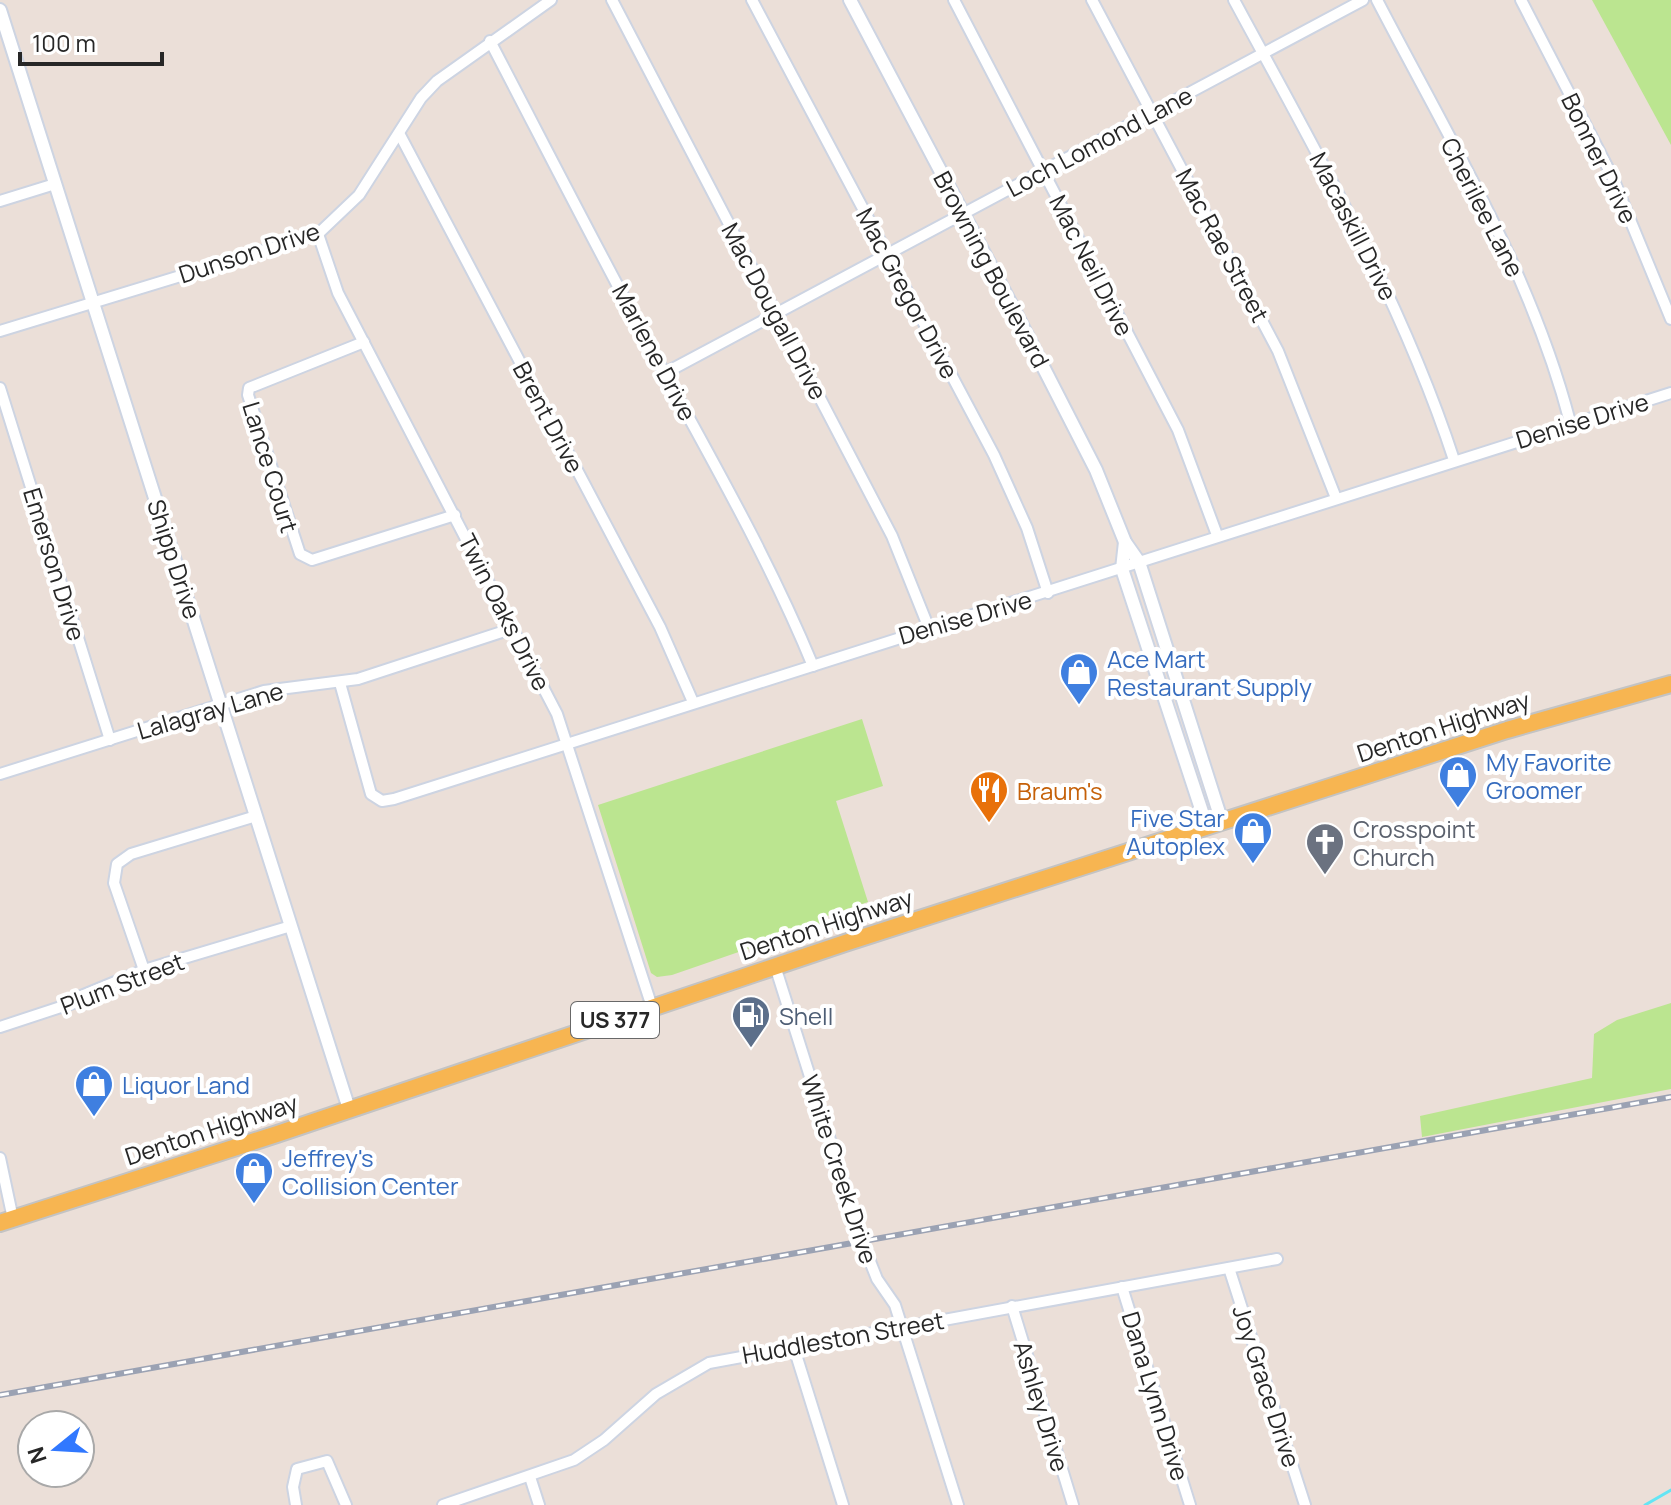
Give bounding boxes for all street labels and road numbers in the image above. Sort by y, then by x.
street label: Loch Lomond Lane [1000,78,1198,204]
street label: Bonner Drive [1554,87,1646,229]
street label: Cherilee Lane [1434,132,1532,282]
street label: Macaskill Drive [1302,146,1406,306]
street label: Mac Rae Street [1169,162,1277,328]
street label: Browning Boulevard [926,165,1058,373]
street label: Mac Neil Drive [1042,189,1142,341]
street label: Mac Gregor Drive [849,202,967,384]
street label: Dunson Drive [174,214,324,290]
street label: Mac Dougall Drive [714,217,836,405]
street label: Marlene Drive [605,278,705,426]
street label: Brent Drive [506,356,592,478]
street label: Denise Drive [1512,384,1652,456]
street label: Lance Court [235,397,307,537]
street label: Emerson Drive [16,484,94,644]
street label: Shipp Drive [140,495,210,623]
street label: Twin Oaks Drive [451,528,559,696]
street label: Denise Drive [895,582,1035,652]
street label: Lalagray Lane [133,673,287,747]
street label: Denton Highway [1352,682,1534,769]
street label: Denton Highway [735,880,917,967]
street label: Plum Street [55,944,189,1022]
road number: US 377 [571,1002,659,1038]
street label: White Creek Drive [794,1070,886,1268]
street label: Denton Highway [120,1085,302,1172]
street label: Joy Grace Drive [1225,1301,1309,1471]
street label: Huddleston Street [740,1303,946,1371]
street label: Dana Lynn Drive [1115,1308,1197,1484]
street label: Ashley Drive [1006,1337,1078,1475]

